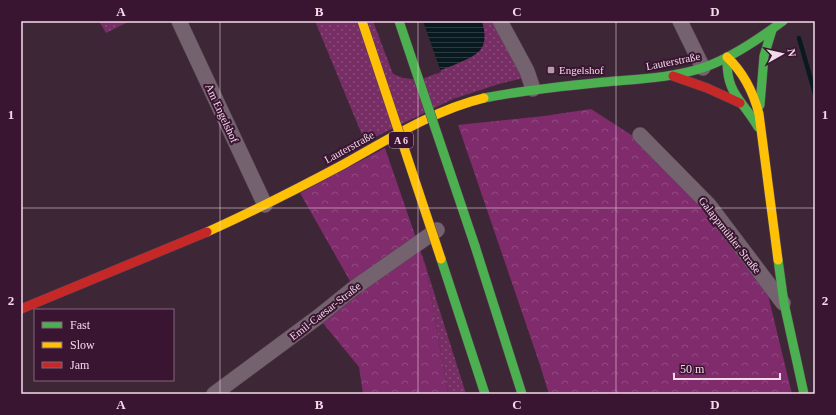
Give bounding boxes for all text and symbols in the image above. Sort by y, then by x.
text: A [116,4,126,19]
text: B [315,4,324,19]
text: C [512,4,522,19]
text: D [710,4,720,19]
north arrow [762,34,802,74]
text: N [785,48,798,57]
street label: Lauterstraße [645,50,701,72]
place label: Engelshof [559,64,604,76]
marker: Engelshof [546,65,556,75]
street label: Am Engelshof [203,82,241,145]
text: 1 [8,107,14,122]
text: 1 [822,107,828,122]
street label: Lauterstraße [322,128,376,166]
road number: A 6 [389,132,413,148]
street label: Galappmühler Straße [696,194,764,276]
street label: Emil-Caesar-Straße [287,280,363,342]
text: 2 [8,293,14,308]
text: 2 [822,293,828,308]
legend [34,309,174,381]
text: Fast [70,318,91,332]
text: Slow [70,338,95,352]
scale bar [674,355,780,381]
text: Jam [70,358,90,372]
text: 50 m [680,362,705,376]
text: A [116,397,126,412]
text: B [315,397,324,412]
text: C [512,397,522,412]
text: D [710,397,720,412]

